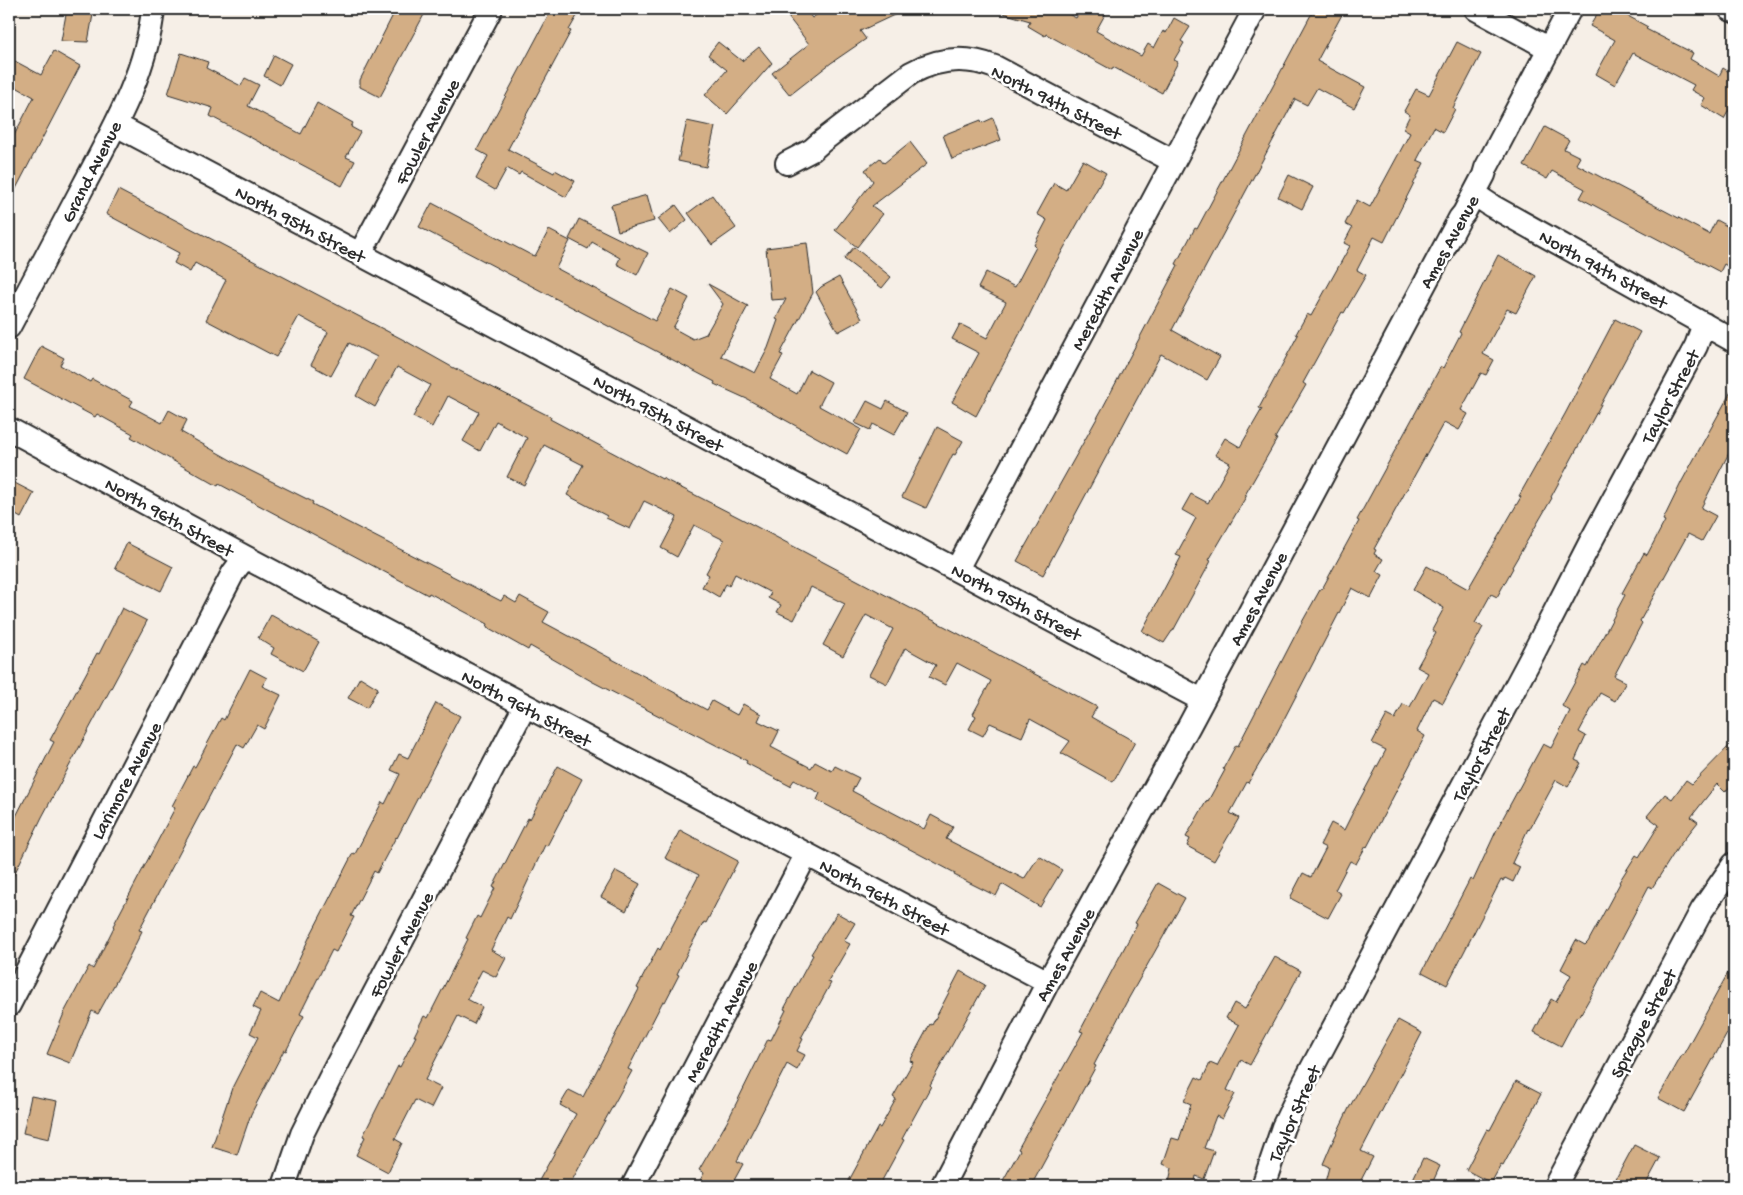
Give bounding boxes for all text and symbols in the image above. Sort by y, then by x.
street label: North 94th Street [986,61,1126,148]
street label: Fowler Avenue [391,76,467,190]
street label: Grand Avenue [58,118,129,227]
street label: North 95th Street [230,182,370,271]
street label: Ames Avenue [1416,192,1486,293]
street label: Meredith Avenue [1067,226,1151,355]
street label: North 94th Street [1534,226,1672,317]
street label: Taylor Street [1637,345,1708,449]
street label: North 95th Street [588,371,728,460]
street label: North 96th Street [100,474,239,565]
street label: Ames Avenue [1226,549,1295,651]
street label: North 95th Street [946,560,1086,649]
street label: North 96th Street [457,666,596,755]
street label: Taylor Street [1448,703,1519,807]
street label: Larimore Avenue [87,719,169,844]
street label: North 96th Street [815,855,954,944]
street label: Fowler Avenue [365,889,441,1003]
street label: Ames Avenue [1032,905,1102,1006]
street label: Meredith Avenue [681,958,765,1087]
street label: Sprague Street [1607,964,1684,1083]
street label: Taylor Street [1264,1061,1329,1167]

